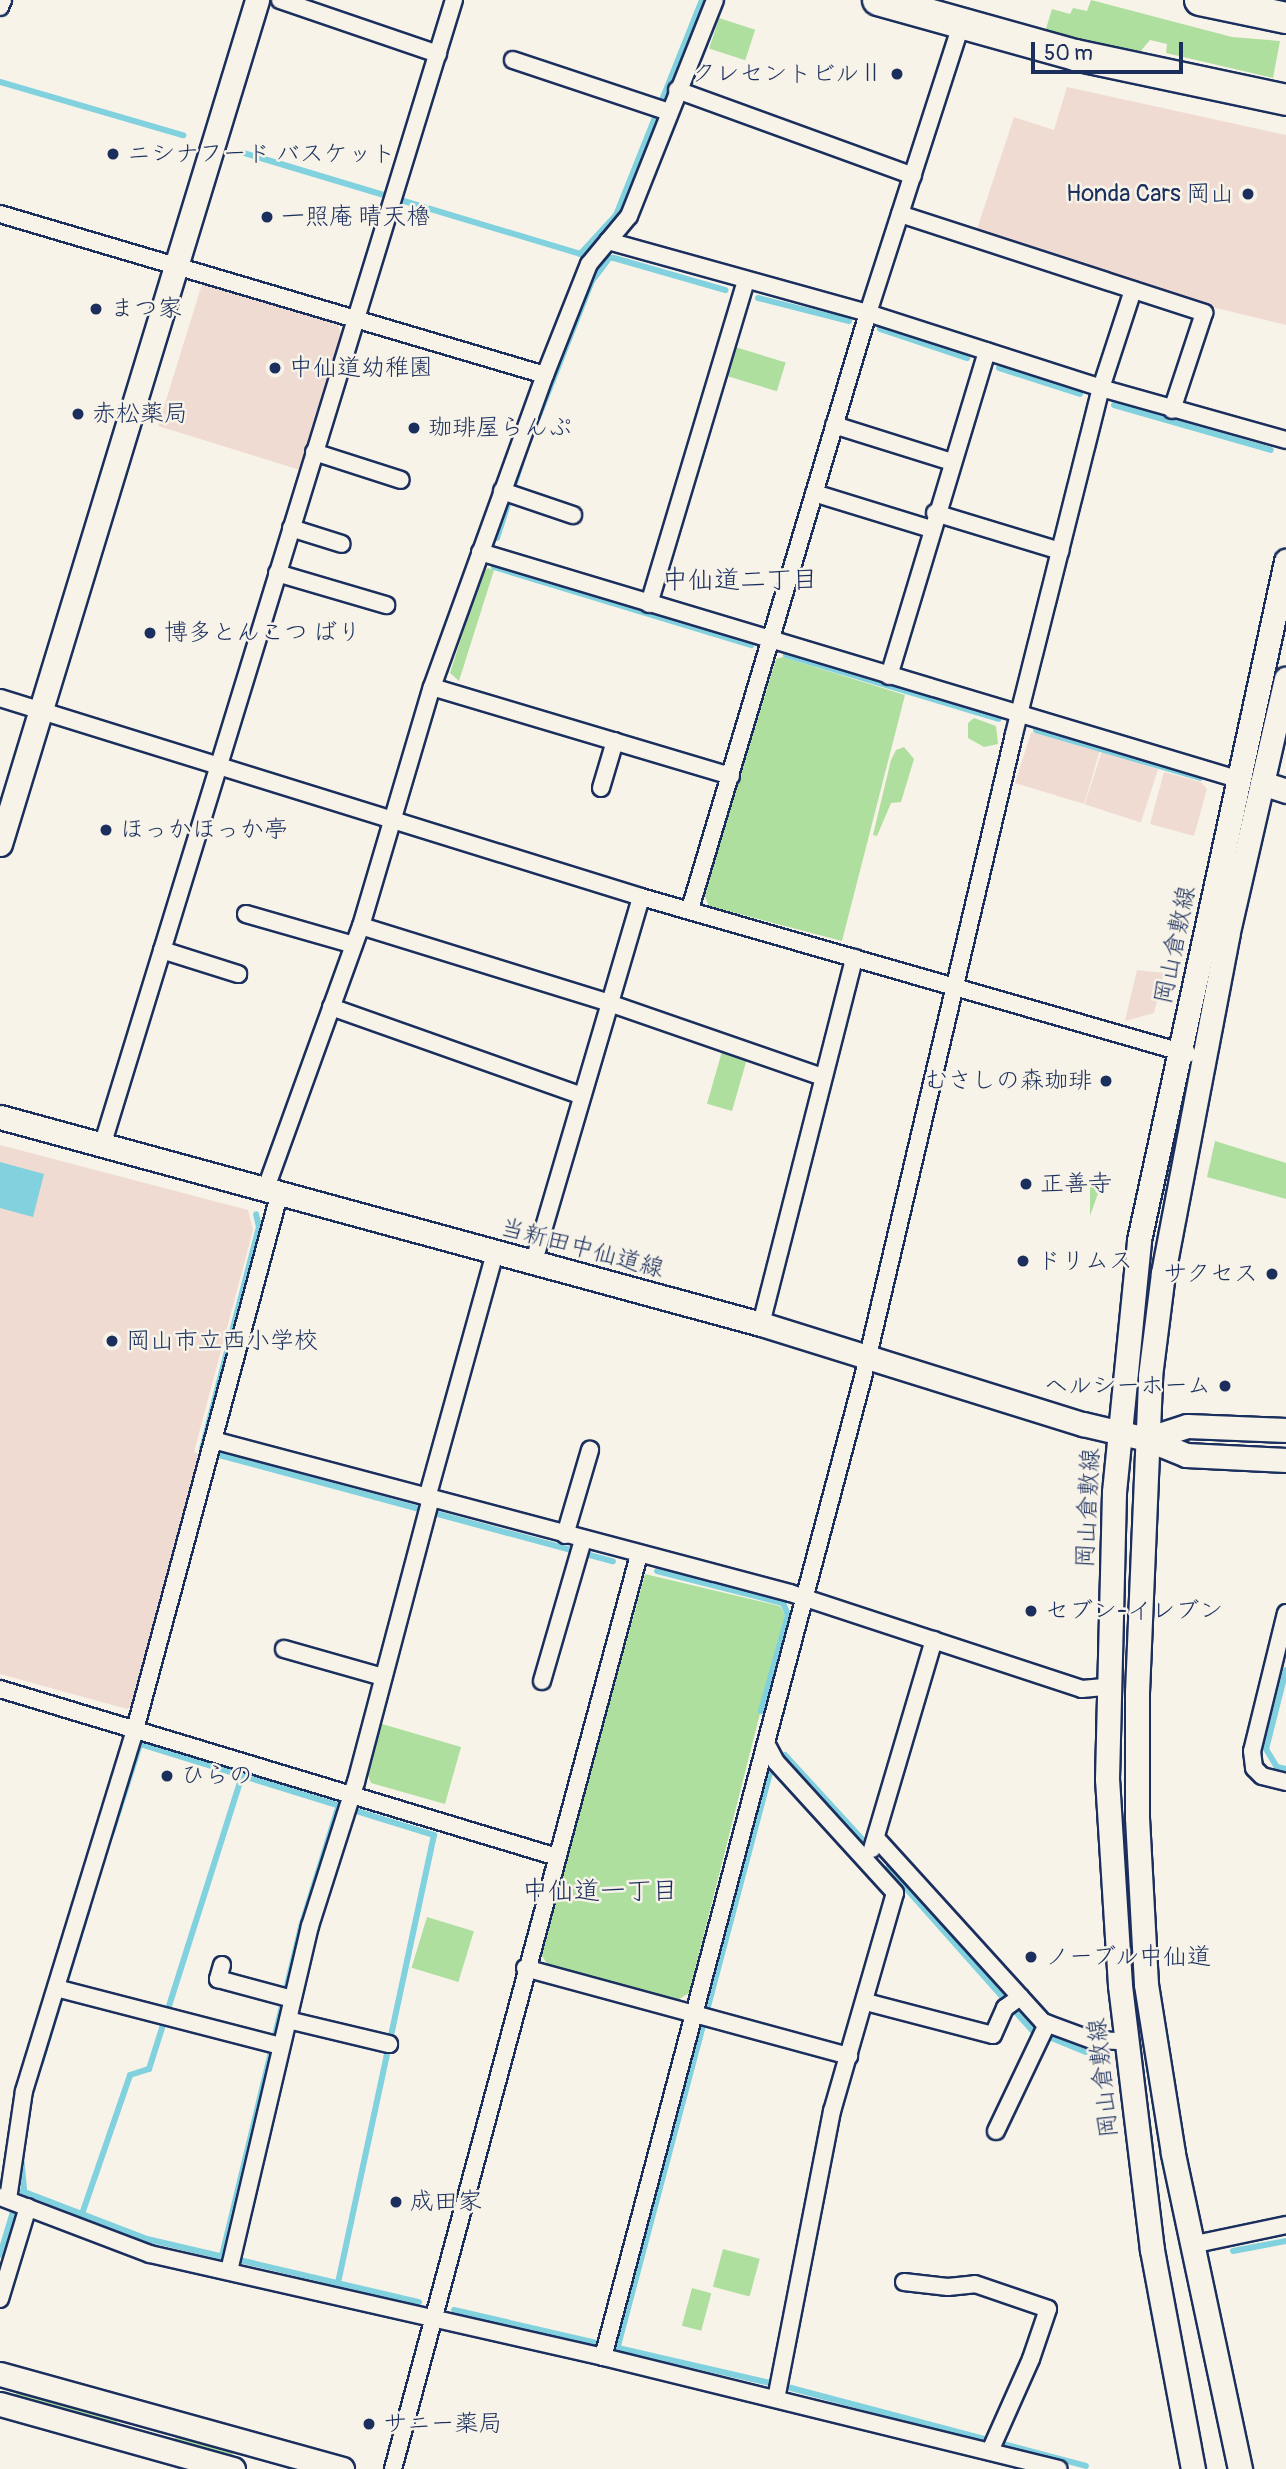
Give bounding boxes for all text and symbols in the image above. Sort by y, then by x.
scale bar [1034,28,1186,72]
text: 50 m [1044,40,1093,67]
place label: クレセントビルⅡ [691,60,883,88]
marker: クレセントビルⅡ [889,66,905,82]
place label: ニシナフード バスケット [127,140,396,168]
marker: ニシナフード バスケット [105,146,121,162]
place label: Honda Cars 岡山 [1066,180,1234,208]
marker: Honda Cars 岡山 [1240,186,1256,202]
place label: 一照庵 晴天櫓 [281,203,430,231]
marker: 一照庵 晴天櫓 [259,209,275,225]
place label: まつ家 [110,295,182,323]
marker: まつ家 [88,301,104,317]
place label: 中仙道幼稚園 [289,354,433,382]
marker: 中仙道幼稚園 [267,360,283,376]
place label: 赤松薬局 [92,400,188,428]
marker: 赤松薬局 [70,406,86,422]
place label: 珈琲屋らんぷ [428,414,572,442]
marker: 珈琲屋らんぷ [406,420,422,436]
district label: 中仙道二丁目 [662,565,818,597]
place label: 博多とんこつ ばり [164,619,361,647]
marker: 博多とんこつ ばり [142,625,158,641]
place label: ほっかほっか亭 [120,816,288,844]
marker: ほっかほっか亭 [98,822,114,838]
street label: 岡山倉敷線 [1148,883,1202,1007]
place label: むさしの森珈琲 [924,1067,1092,1095]
marker: むさしの森珈琲 [1098,1073,1114,1089]
place label: 正善寺 [1040,1170,1112,1198]
marker: 正善寺 [1018,1176,1034,1192]
street label: 当新田中仙道線 [497,1212,667,1284]
place label: ドリムス [1037,1247,1133,1275]
marker: ドリムス [1015,1253,1031,1269]
place label: サクセス [1162,1260,1258,1288]
marker: サクセス [1264,1266,1280,1282]
place label: 岡山市立西小学校 [126,1327,318,1355]
marker: 岡山市立西小学校 [104,1333,120,1349]
place label: ヘルシーホーム [1043,1372,1211,1400]
marker: ヘルシーホーム [1217,1378,1233,1394]
street label: 岡山倉敷線 [1070,1447,1106,1569]
place label: セブン-イレブン [1045,1597,1223,1625]
marker: セブン-イレブン [1023,1603,1039,1619]
place label: ひらの [181,1762,253,1790]
marker: ひらの [159,1768,175,1784]
district label: 中仙道一丁目 [522,1876,678,1908]
place label: ノーブル中仙道 [1045,1943,1213,1971]
marker: ノーブル中仙道 [1023,1949,1039,1965]
street label: 岡山倉敷線 [1082,2017,1124,2139]
place label: 成田家 [410,2188,482,2216]
marker: 成田家 [388,2194,404,2210]
place label: サニー薬局 [383,2410,503,2438]
marker: サニー薬局 [361,2416,377,2432]

